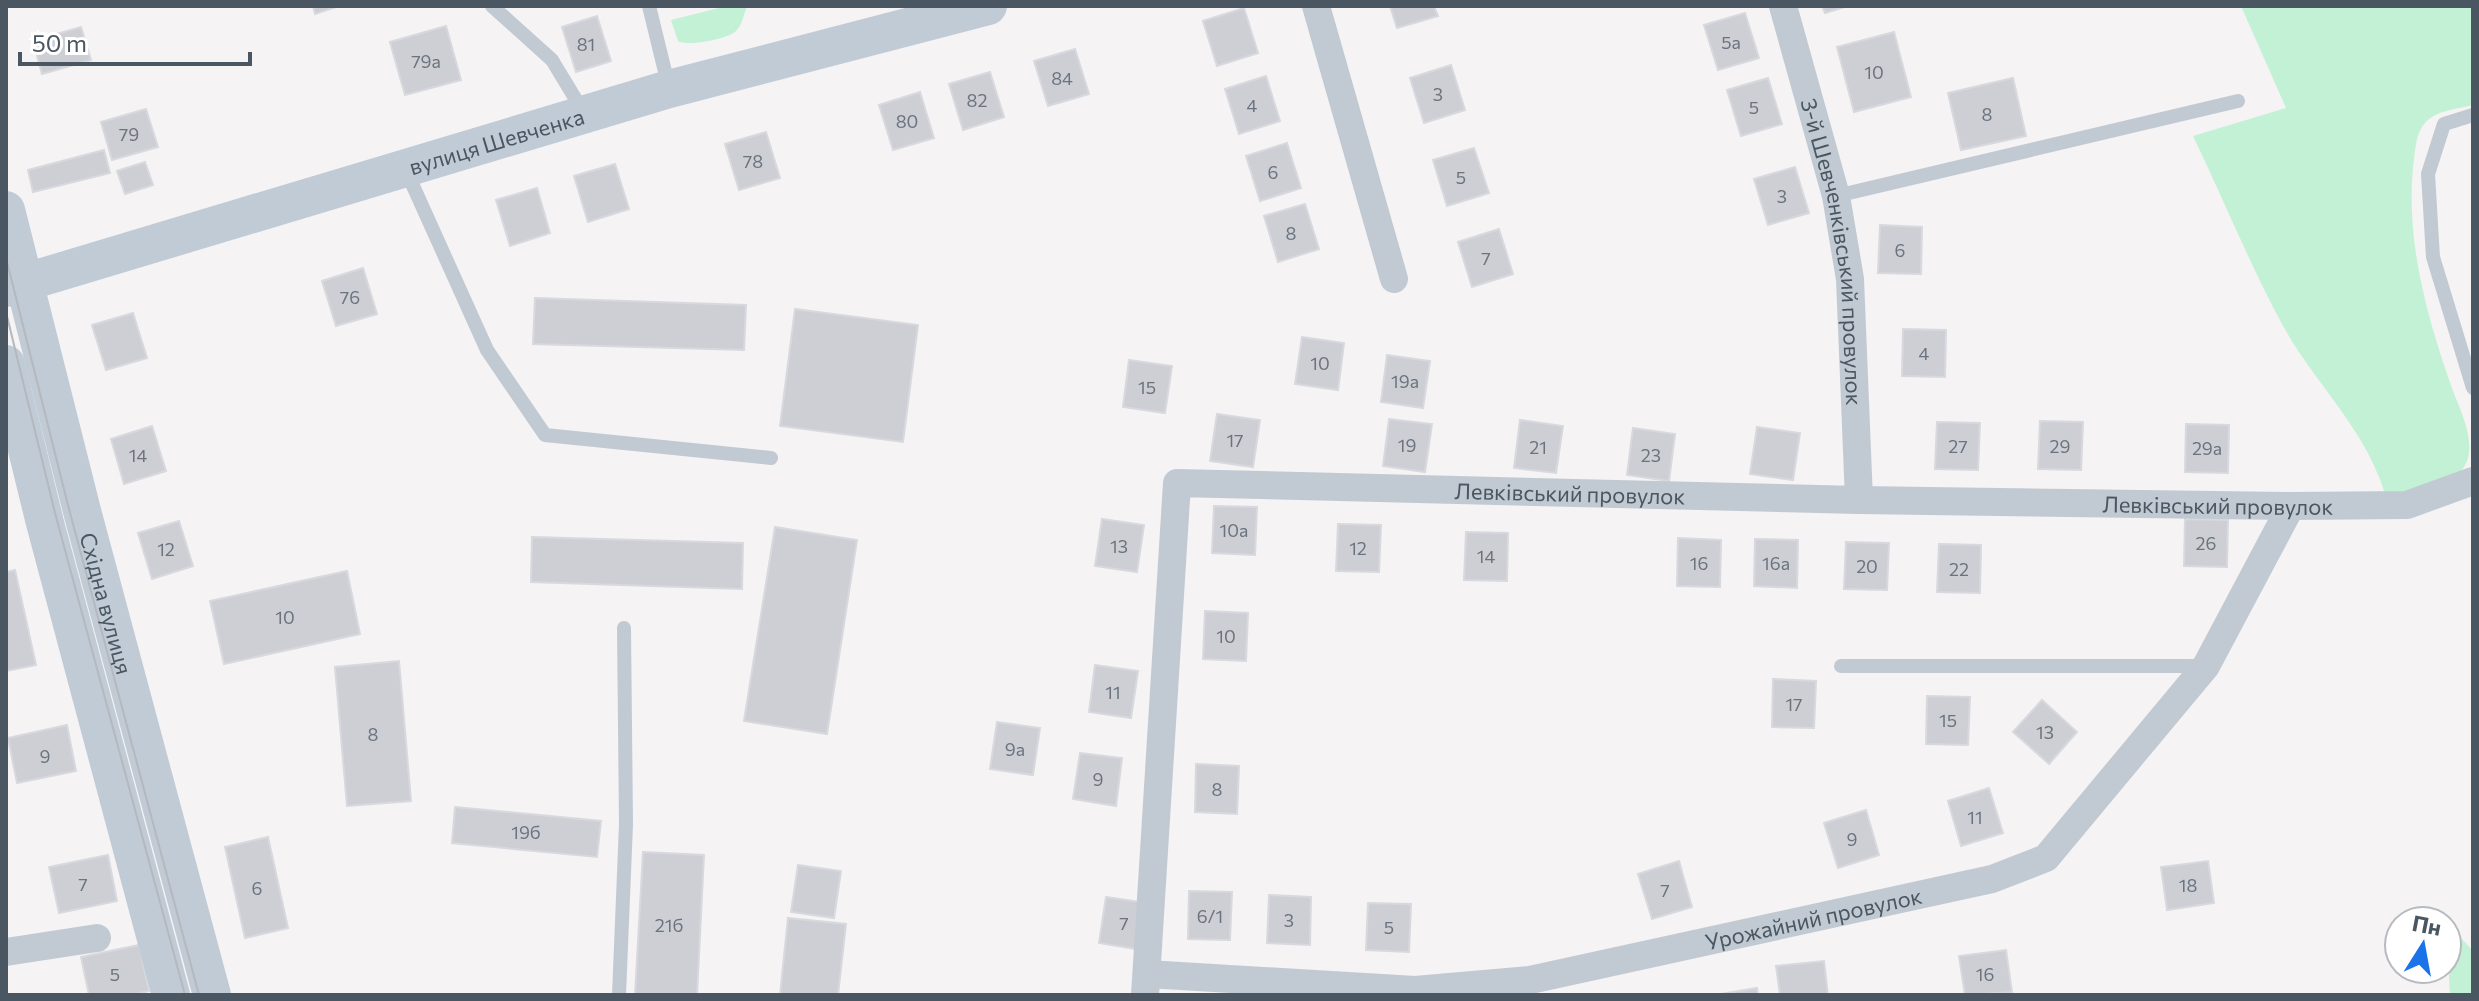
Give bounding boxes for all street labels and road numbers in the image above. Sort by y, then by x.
street label: 3-й Шевченківський провулок [1796,95,1869,406]
street label: вулиця Шевченка [406,102,587,180]
street label: Левківський провулок [1454,476,1686,509]
street label: Левківський провулок [2102,490,2334,520]
street label: Східна вулиця [75,530,139,677]
street label: Урожайний провулок [1703,881,1924,955]

